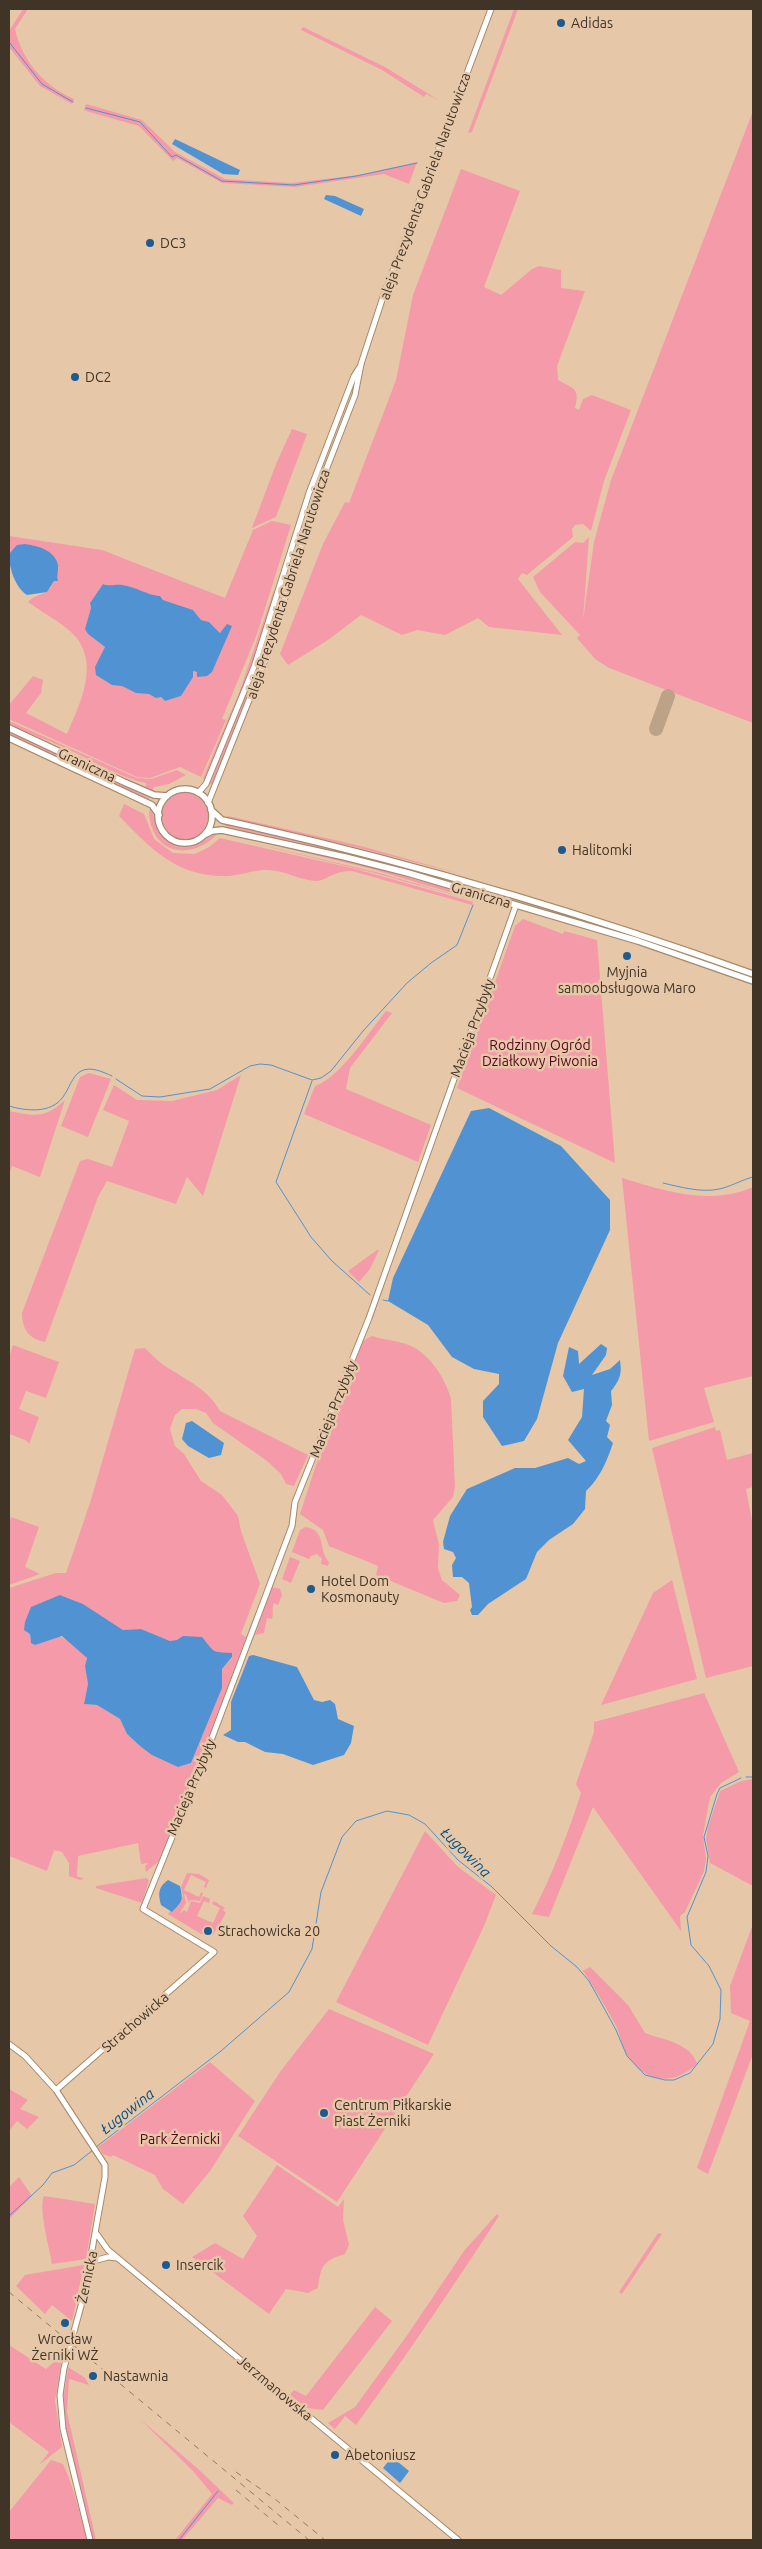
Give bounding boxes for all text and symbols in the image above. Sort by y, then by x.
place label: Adidas [571,15,613,31]
marker: Adidas [555,17,567,29]
street label: aleja Prezydenta Gabriela Narutowicza [376,70,474,302]
place label: DC3 [160,235,186,251]
marker: DC3 [144,237,156,249]
place label: DC2 [85,369,111,385]
marker: DC2 [69,371,81,383]
street label: aleja Prezydenta Gabriela Narutowicza [243,467,333,701]
street label: Graniczna [56,745,118,785]
place label: Halitomki [572,842,632,858]
marker: Halitomki [556,844,568,856]
street label: Graniczna [449,879,513,911]
marker: Myjnia samoobsługowa Maro [621,950,633,962]
place label: Myjnia samoobsługowa Maro [558,964,696,996]
street label: Macieja Przybyły [447,977,497,1079]
park label: Rodzinny Ogród Działkowy Piwonia [482,1037,598,1069]
street label: Macieja Przybyły [306,1358,360,1460]
place label: Hotel Dom Kosmonauty [321,1573,400,1605]
marker: Hotel Dom Kosmonauty [305,1583,317,1595]
street label: Macieja Przybyły [163,1736,219,1838]
water label: Ługowina [437,1823,495,1881]
place label: Strachowicka 20 [218,1923,320,1939]
marker: Strachowicka 20 [202,1925,214,1937]
street label: Strachowicka [98,1989,172,2055]
water label: Ługowina [97,2085,157,2137]
place label: Centrum Piłkarskie Piast Żerniki [334,2097,452,2129]
marker: Centrum Piłkarskie Piast Żerniki [318,2107,330,2119]
park label: Park Żernicki [140,2131,220,2147]
street label: Żernicka [74,2249,100,2305]
place label: Insercik [176,2257,224,2273]
marker: Insercik [160,2259,172,2271]
marker: Wrocław Żerniki WŻ [59,2317,71,2329]
place label: Wrocław Żerniki WŻ [32,2331,99,2363]
street label: Jerzmanowska [234,2352,316,2424]
place label: Nastawnia [103,2368,168,2384]
marker: Nastawnia [87,2370,99,2382]
place label: Abetoniusz [345,2447,416,2463]
marker: Abetoniusz [329,2449,341,2461]

